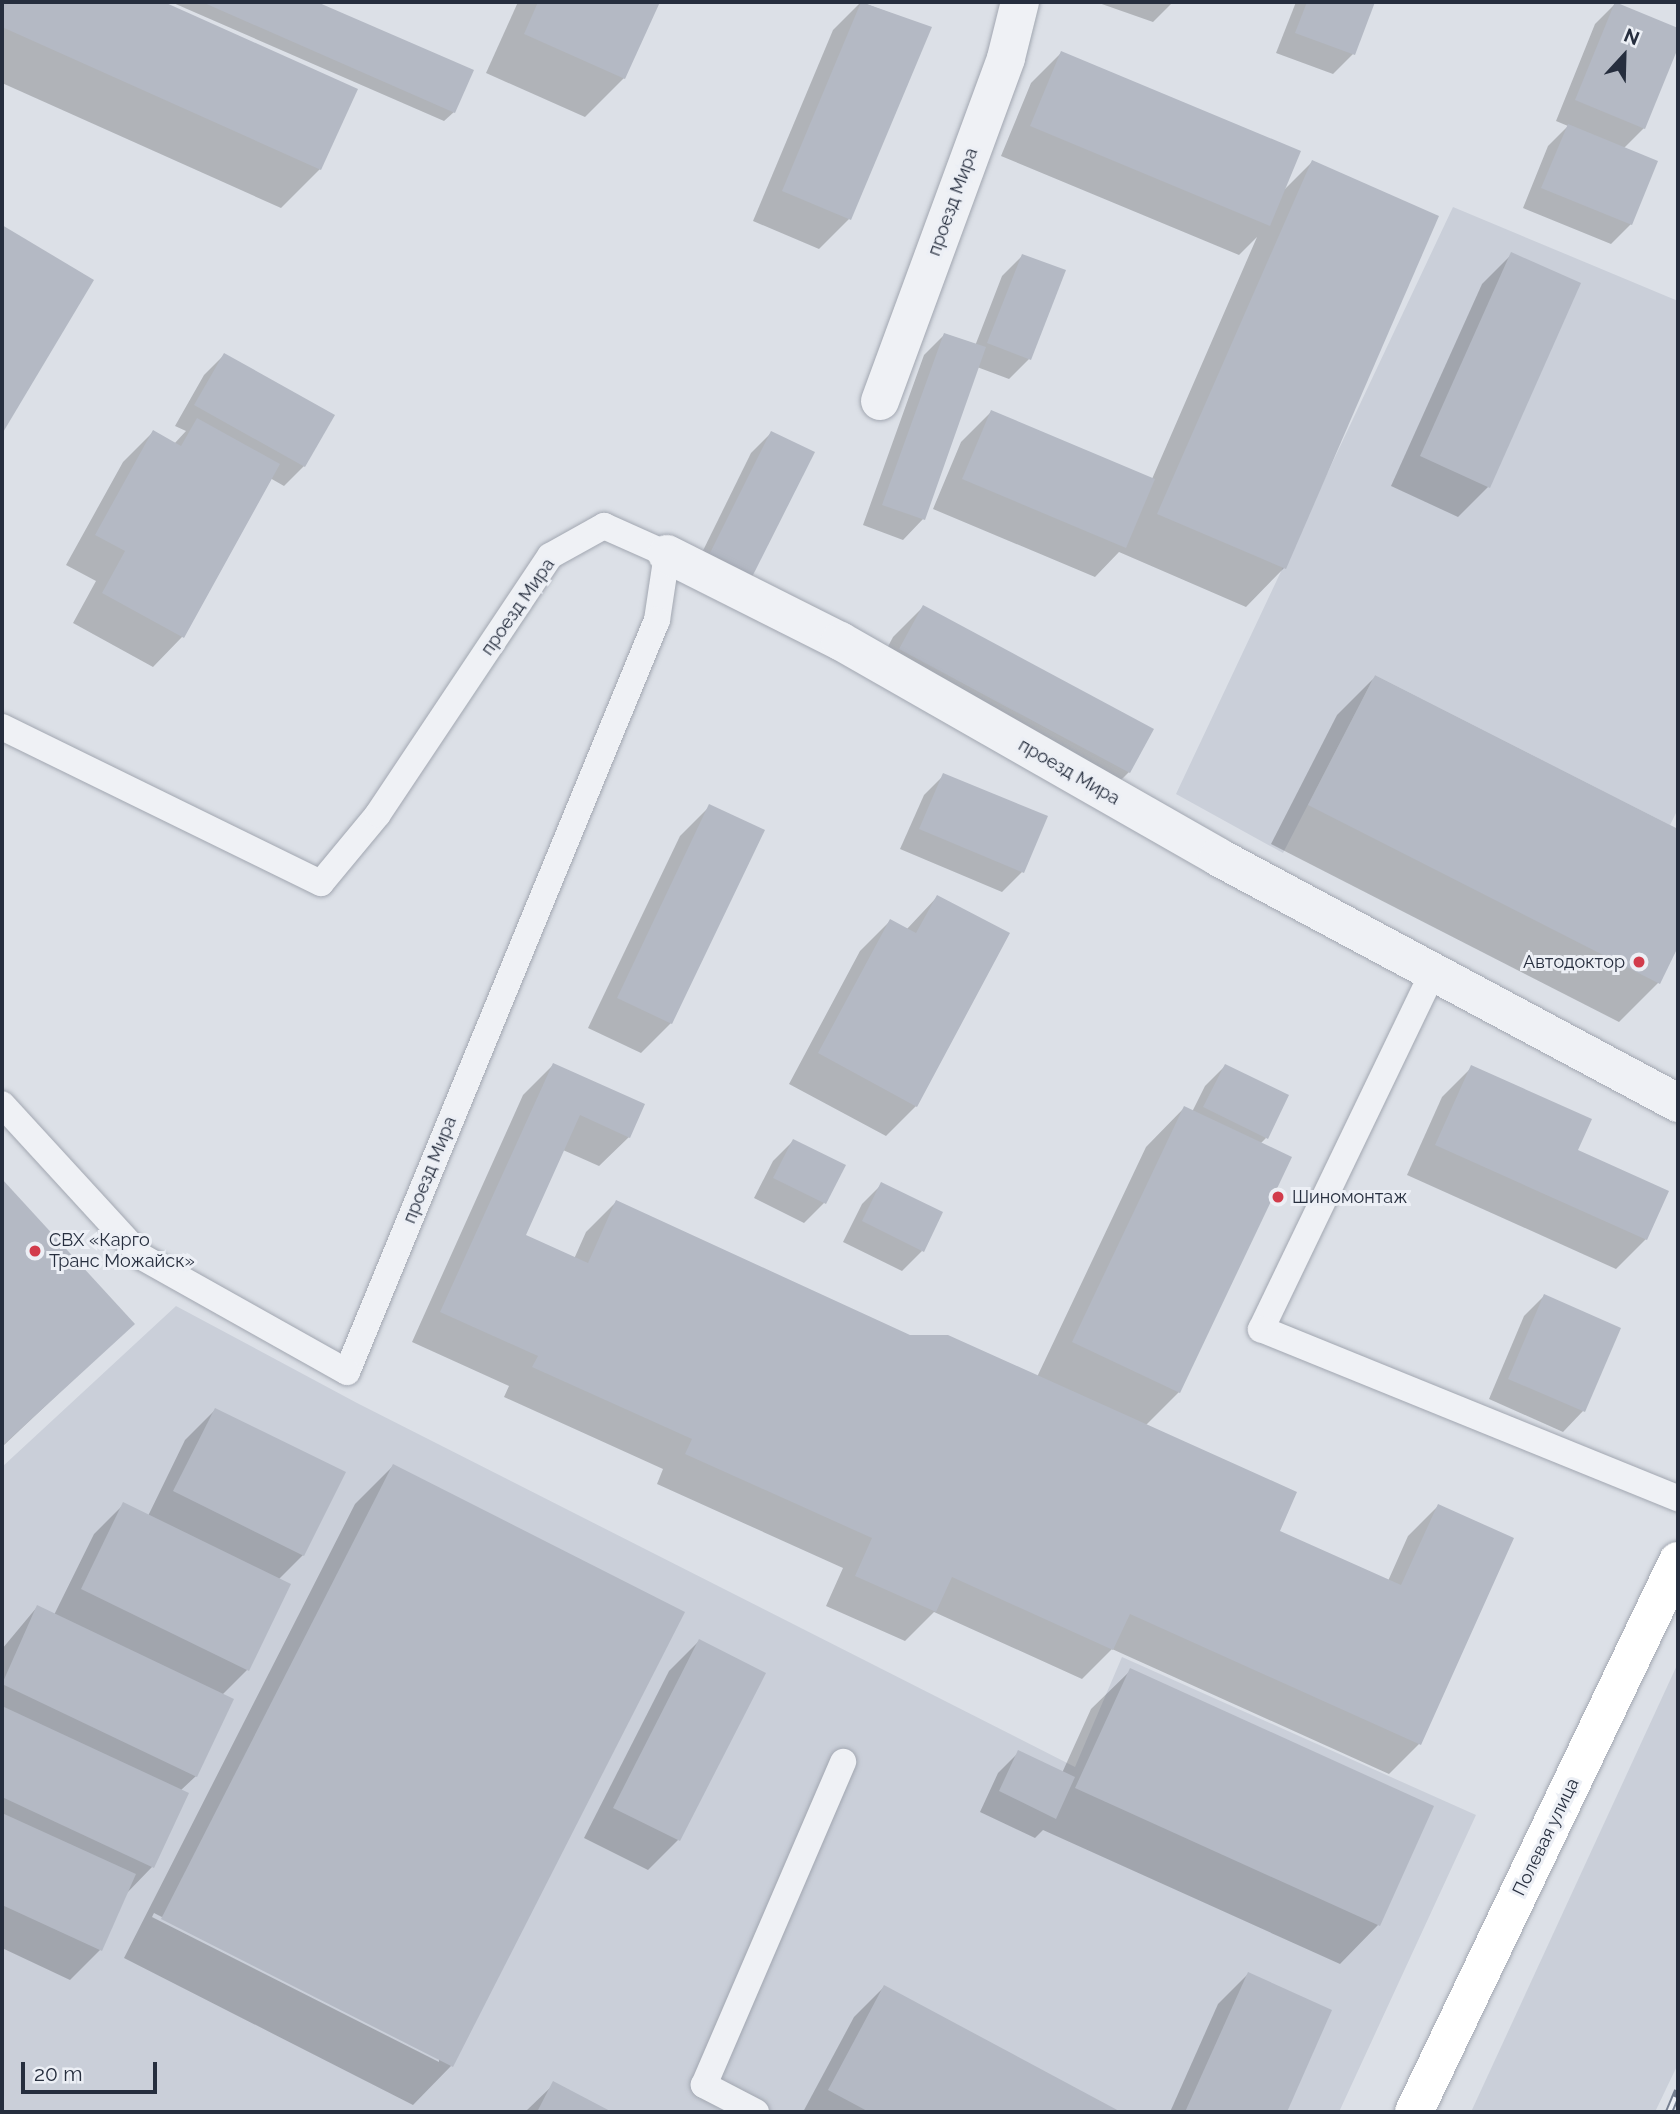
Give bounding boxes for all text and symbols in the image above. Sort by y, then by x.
north arrow [1589,21,1659,91]
text: N [1621,24,1643,49]
street label: проезд Мира [923,145,983,259]
street label: проезд Мира [477,554,559,660]
street label: проезд Мира [1015,734,1123,810]
place label: Автодоктор [1523,951,1625,973]
marker: Автодоктор [1631,954,1647,970]
street label: проезд Мира [399,1113,461,1227]
place label: Шиномонтаж [1292,1186,1407,1208]
marker: Шиномонтаж [1270,1189,1286,1205]
place label: СВХ «Карго Транс Можайск» [49,1230,195,1272]
marker: СВХ «Карго Транс Можайск» [27,1243,43,1259]
street label: Полевая улица [1508,1774,1584,1900]
scale bar [24,2048,161,2092]
text: 20 m [34,2061,82,2086]

